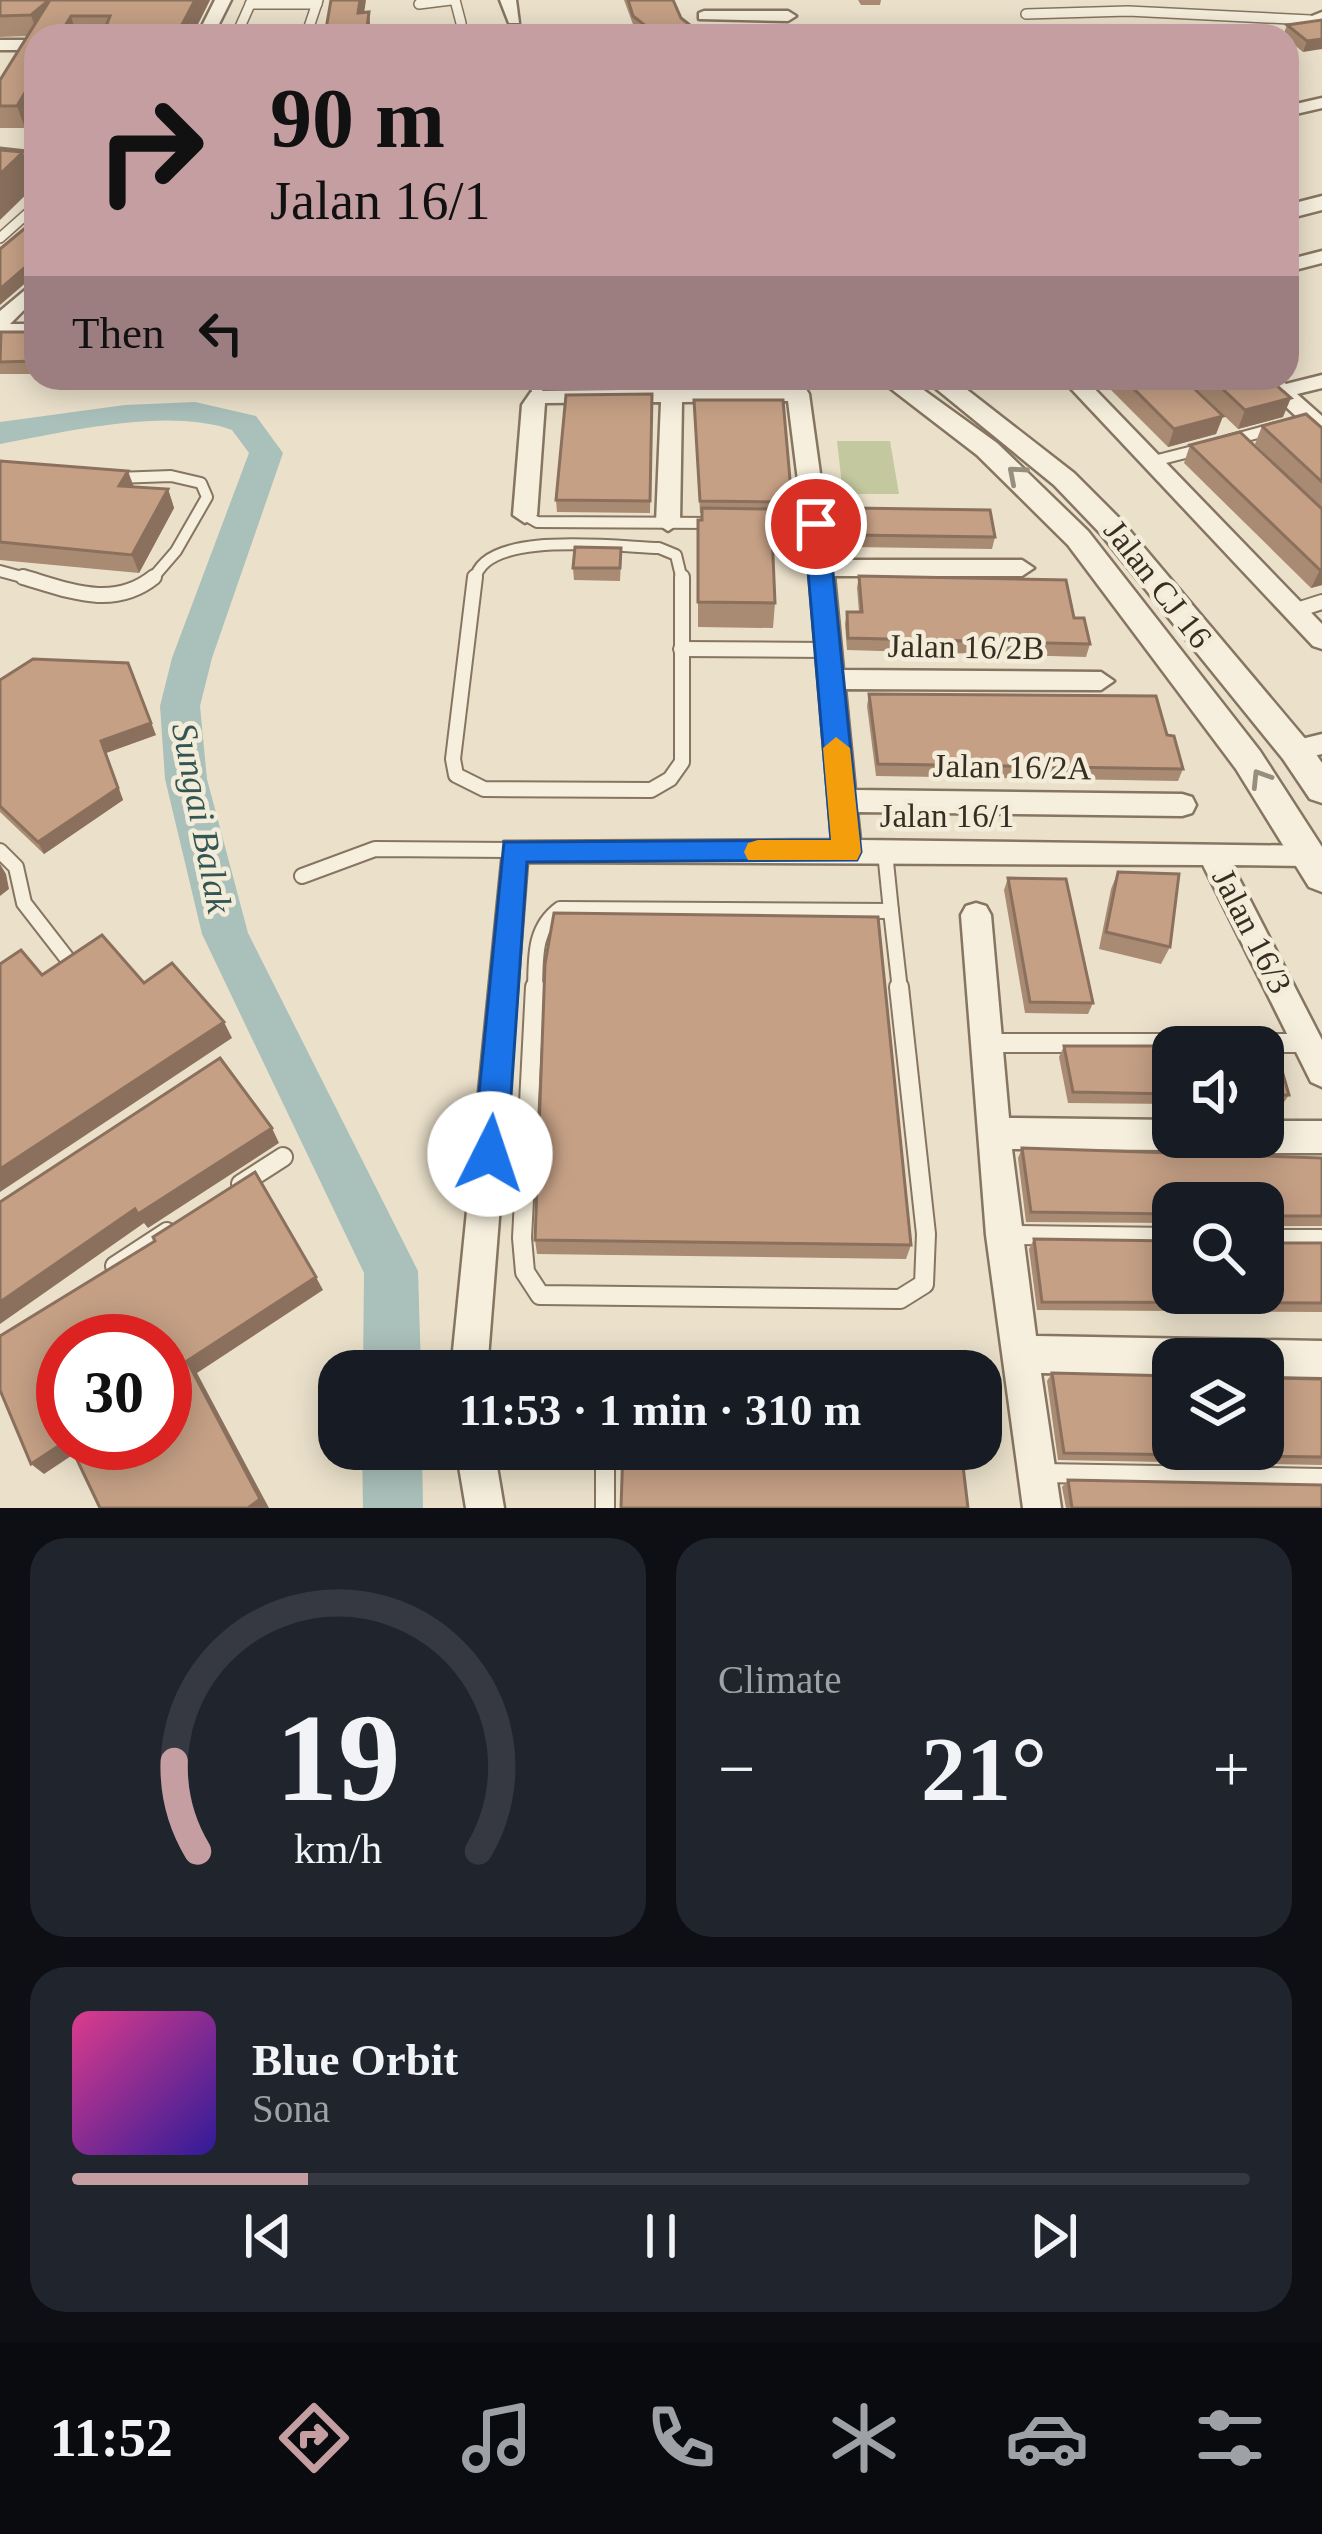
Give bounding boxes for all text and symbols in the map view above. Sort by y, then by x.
icon: right [72,72,228,228]
text: 90 m [270,72,445,165]
text: Jalan 16/1 [270,171,490,231]
icon: left [188,300,254,366]
text: Then [72,308,164,358]
one-way arrow [1008,467,1030,489]
pin [765,473,867,575]
icon: arrive [783,491,849,557]
street label: Jalan CJ 16 [1097,513,1219,655]
street label: Jalan 16/2B [887,628,1045,666]
water label: Sungai Balak [164,719,240,918]
street label: Jalan 16/2A [932,748,1092,786]
one-way arrow [1252,769,1274,791]
street label: Jalan 16/1 [880,798,1014,834]
street label: Jalan 16/3 [1205,863,1299,999]
map controls [1152,1026,1284,1470]
button: sound [1152,1026,1284,1158]
position arrow [427,1091,553,1217]
button: search [1152,1182,1284,1314]
speed limit sign: 30 [36,1314,192,1470]
button: layers [1152,1338,1284,1470]
text: 11:53 · 1 min · 310 m [459,1385,861,1435]
text: Climate [718,1658,841,1701]
text: 19 [276,1689,400,1827]
text: 21° [921,1720,1047,1819]
text: − [718,1732,755,1805]
text: + [1213,1732,1250,1805]
text: km/h [294,1824,382,1871]
text: Blue Orbit [252,2035,458,2085]
text: Sona [252,2087,330,2130]
icon: previous [235,2203,301,2269]
icon: pause [628,2203,694,2269]
icon: next [1021,2203,1087,2269]
icon: directions [272,2396,356,2480]
icon: music [455,2396,539,2480]
icon: phone [639,2396,723,2480]
icon: climate [822,2396,906,2480]
icon: car [1005,2396,1089,2480]
icon: filters [1188,2396,1272,2480]
text: 11:52 [50,2408,173,2468]

